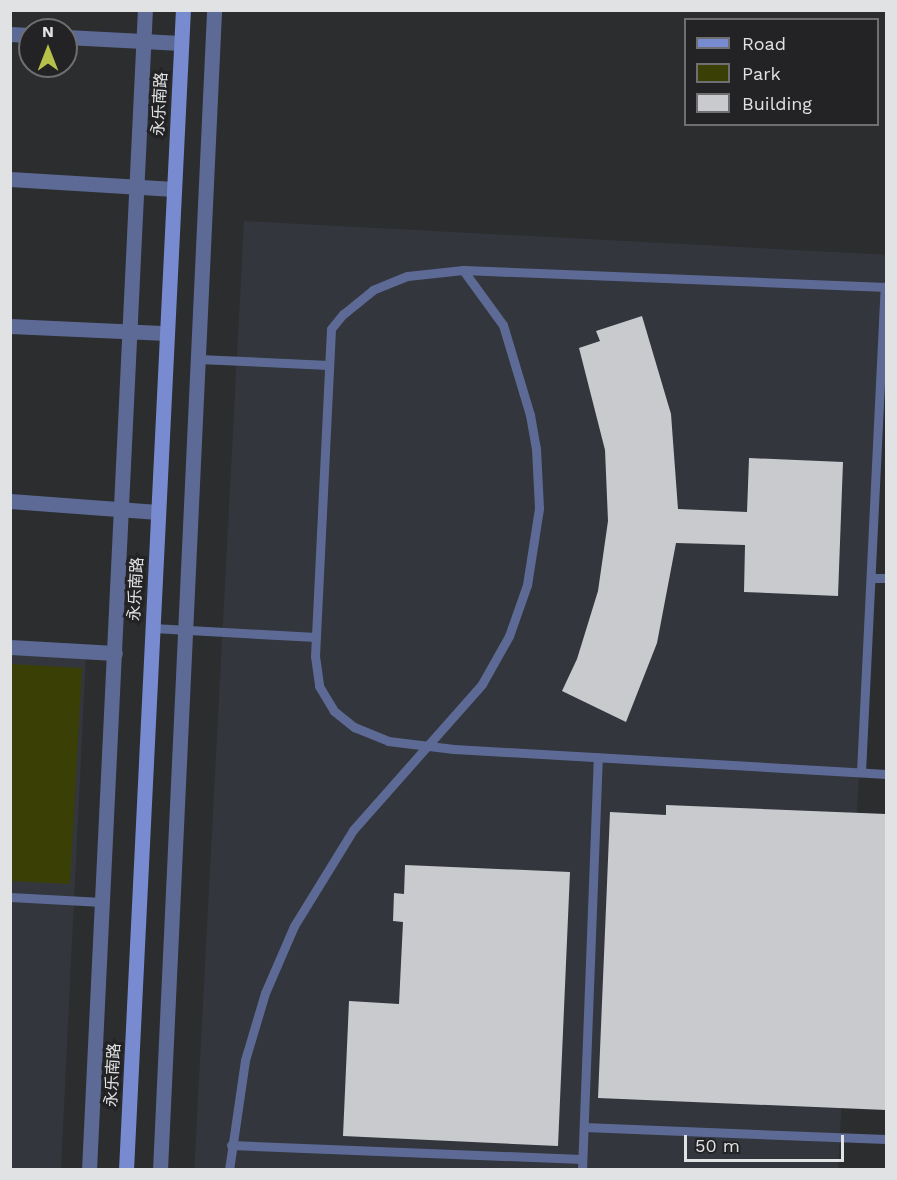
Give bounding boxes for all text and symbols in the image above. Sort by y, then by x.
north arrow [18,18,78,78]
legend [684,18,879,126]
text: N [42,22,54,41]
text: Road [742,33,786,54]
text: Park [742,63,781,84]
street label: 永乐南路 [149,72,171,136]
text: Building [742,93,812,114]
street label: 永乐南路 [125,557,147,621]
street label: 永乐南路 [102,1043,124,1107]
scale bar [687,1123,848,1161]
text: 50 m [695,1135,740,1156]

